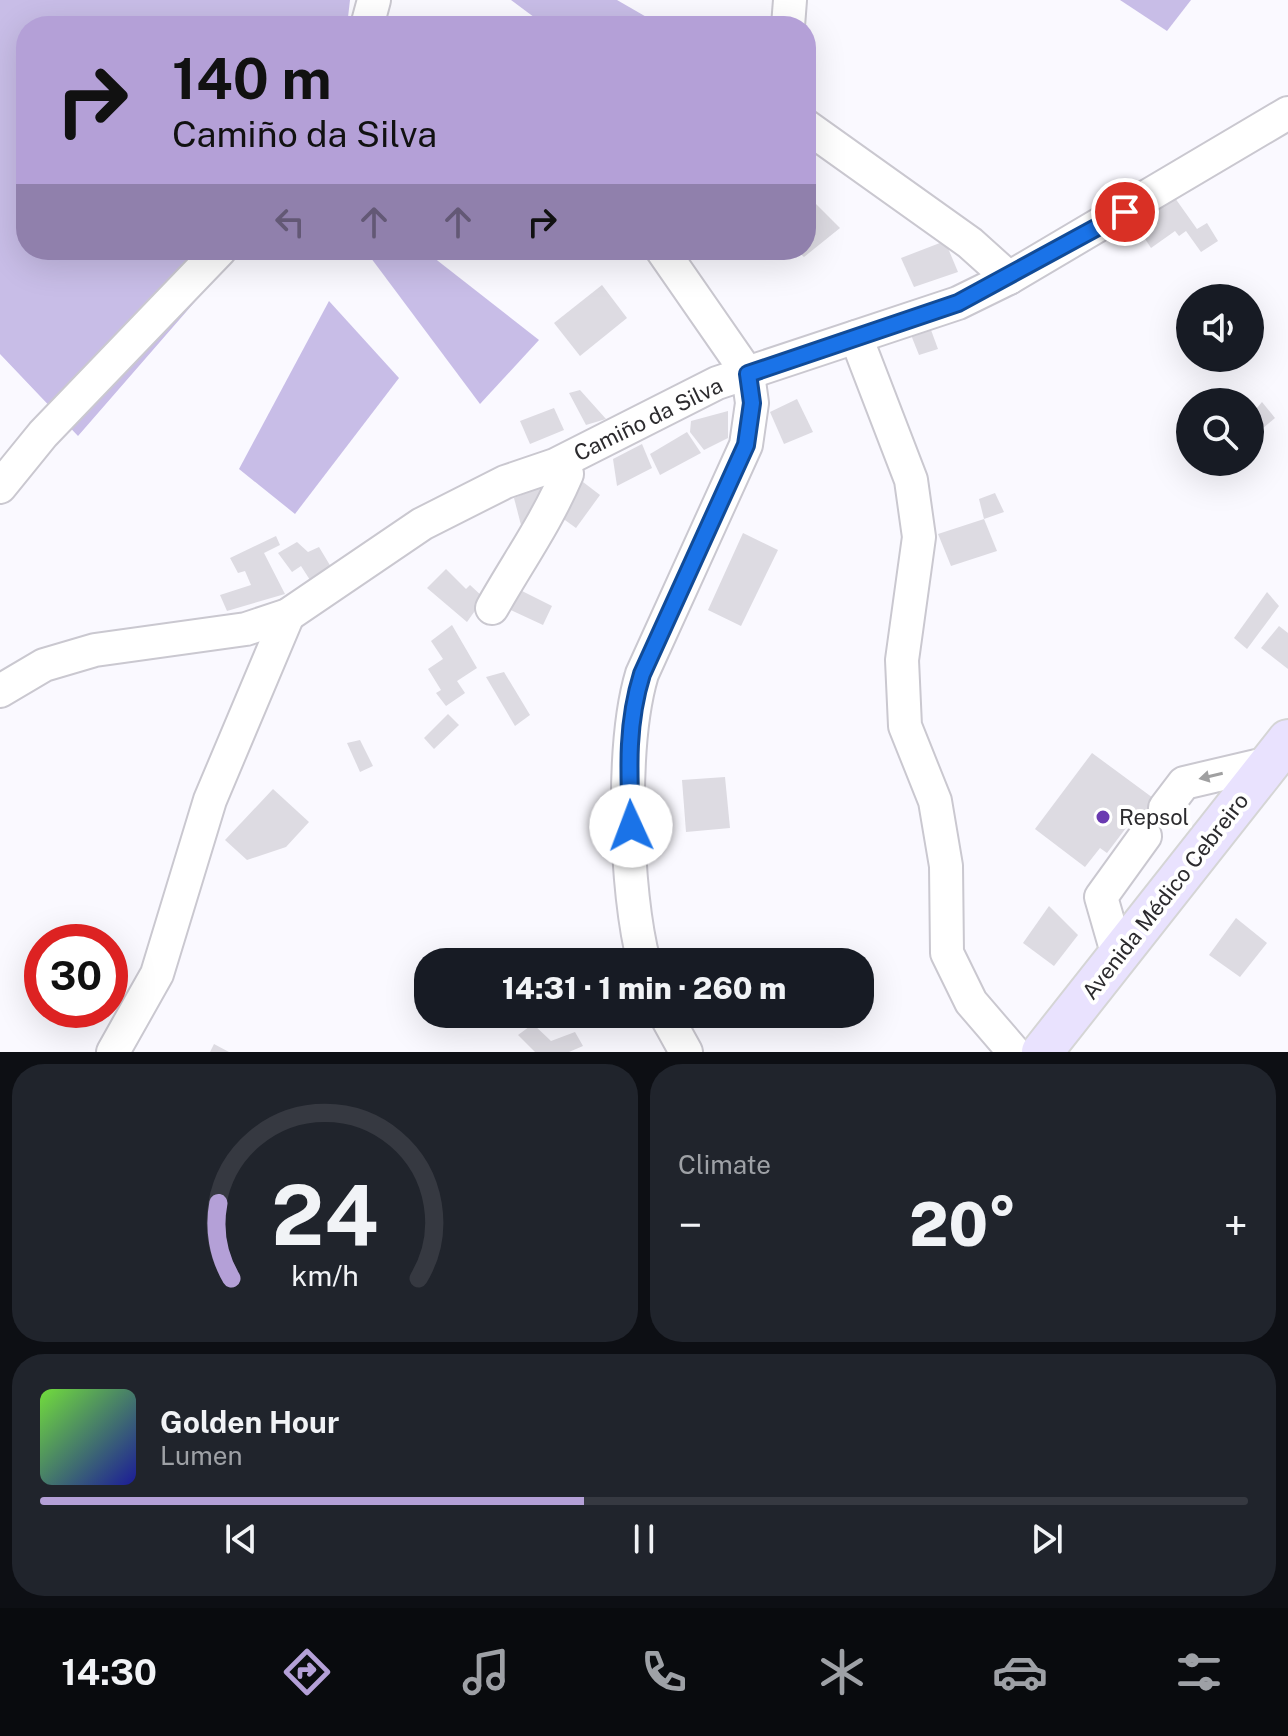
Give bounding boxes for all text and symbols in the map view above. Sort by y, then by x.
text: 140 m [172,46,332,112]
icon: right [40,48,144,152]
text: Camiño da Silva [172,113,437,155]
pin [1091,178,1159,246]
icon: arrive [1103,190,1147,234]
icon: left [268,200,312,244]
icon: ahead [352,200,396,244]
icon: ahead [436,200,480,244]
icon: right [520,200,564,244]
map controls [1176,284,1264,476]
button: sound [1176,284,1264,372]
street label: Camiño da Silva [569,372,727,466]
button: search [1176,388,1264,476]
one-way arrow [1199,771,1224,783]
position arrow [589,784,673,868]
street label: Avenida Médico Cebreiro [1076,788,1254,1004]
place label: Repsol [1119,804,1189,830]
marker: Repsol [1094,808,1112,826]
speed limit sign: 30 [24,924,128,1028]
text: 14:31 · 1 min · 260 m [502,970,786,1006]
text: Climate [678,1149,771,1180]
text: 24 [271,1166,379,1264]
text: 20° [909,1189,1017,1260]
text: − [678,1199,702,1251]
text: + [1224,1199,1248,1251]
text: km/h [291,1259,359,1292]
text: Golden Hour [160,1404,339,1440]
text: Lumen [160,1440,243,1471]
icon: previous [219,1517,263,1561]
icon: pause [622,1517,666,1561]
icon: next [1025,1517,1069,1561]
icon: directions [279,1644,335,1700]
icon: music [458,1644,514,1700]
icon: phone [636,1644,692,1700]
icon: climate [814,1644,870,1700]
icon: car [992,1644,1048,1700]
icon: filters [1171,1644,1227,1700]
text: 14:30 [61,1651,157,1693]

